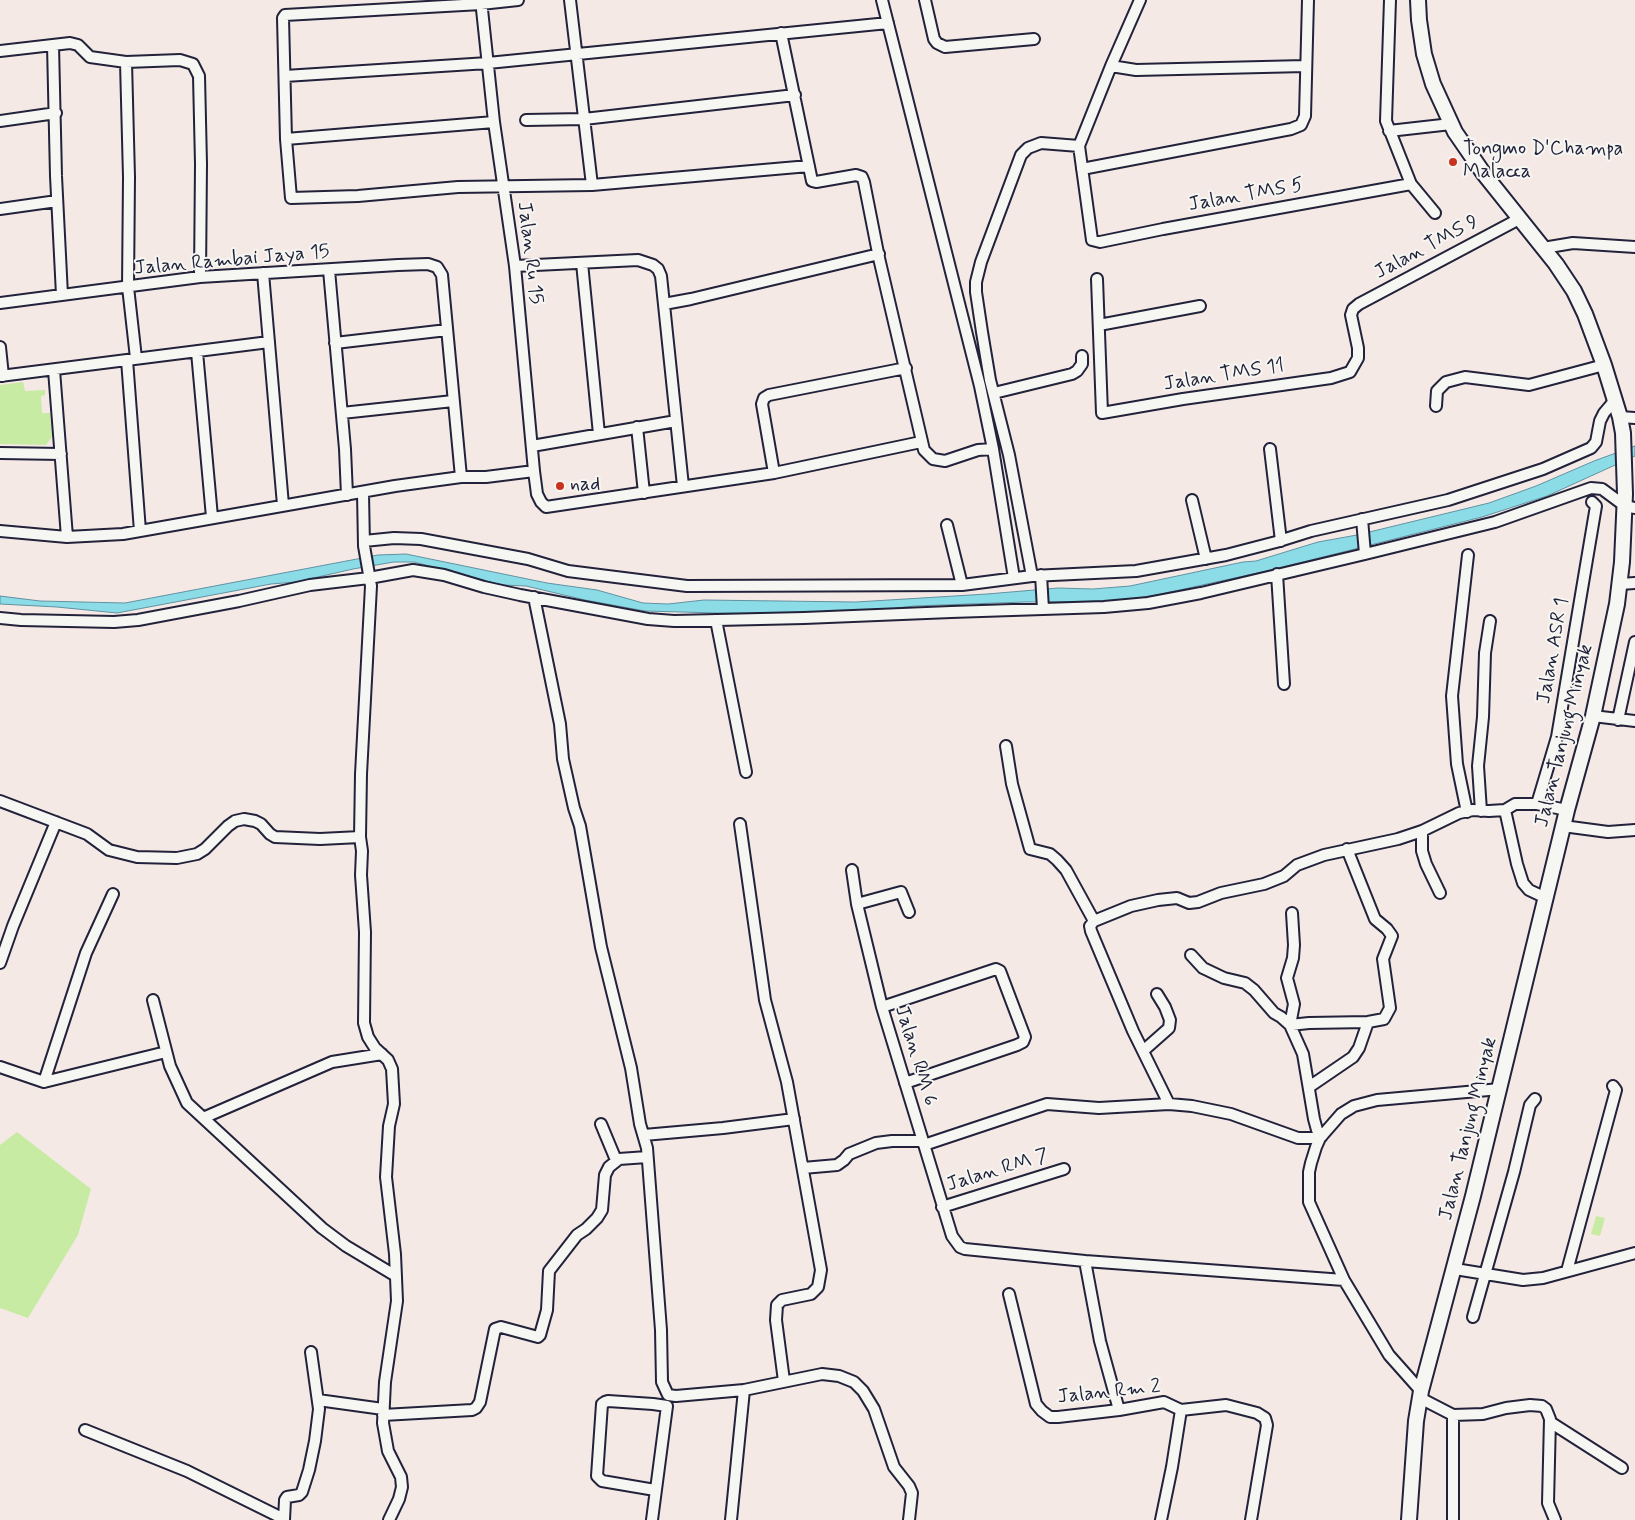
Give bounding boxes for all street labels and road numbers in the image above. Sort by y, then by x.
street label: Jalan TMS 5 [1187,174,1305,218]
street label: Jalan Ru 15 [511,200,547,306]
street label: Jalan TMS 9 [1371,211,1483,285]
street label: Jalan Rambai Jaya 15 [133,241,331,281]
street label: Jalan TMS 11 [1162,355,1286,397]
street label: Jalan ASR 1 [1533,596,1575,706]
street label: Jalan Tanjung Minyak [1531,642,1599,830]
street label: Jalan RM 6 [888,1003,942,1109]
street label: Jalan Tanjung Minyak [1435,1035,1503,1223]
street label: Jalan RM 7 [944,1144,1052,1198]
street label: Jalan Rm 2 [1056,1376,1162,1410]

